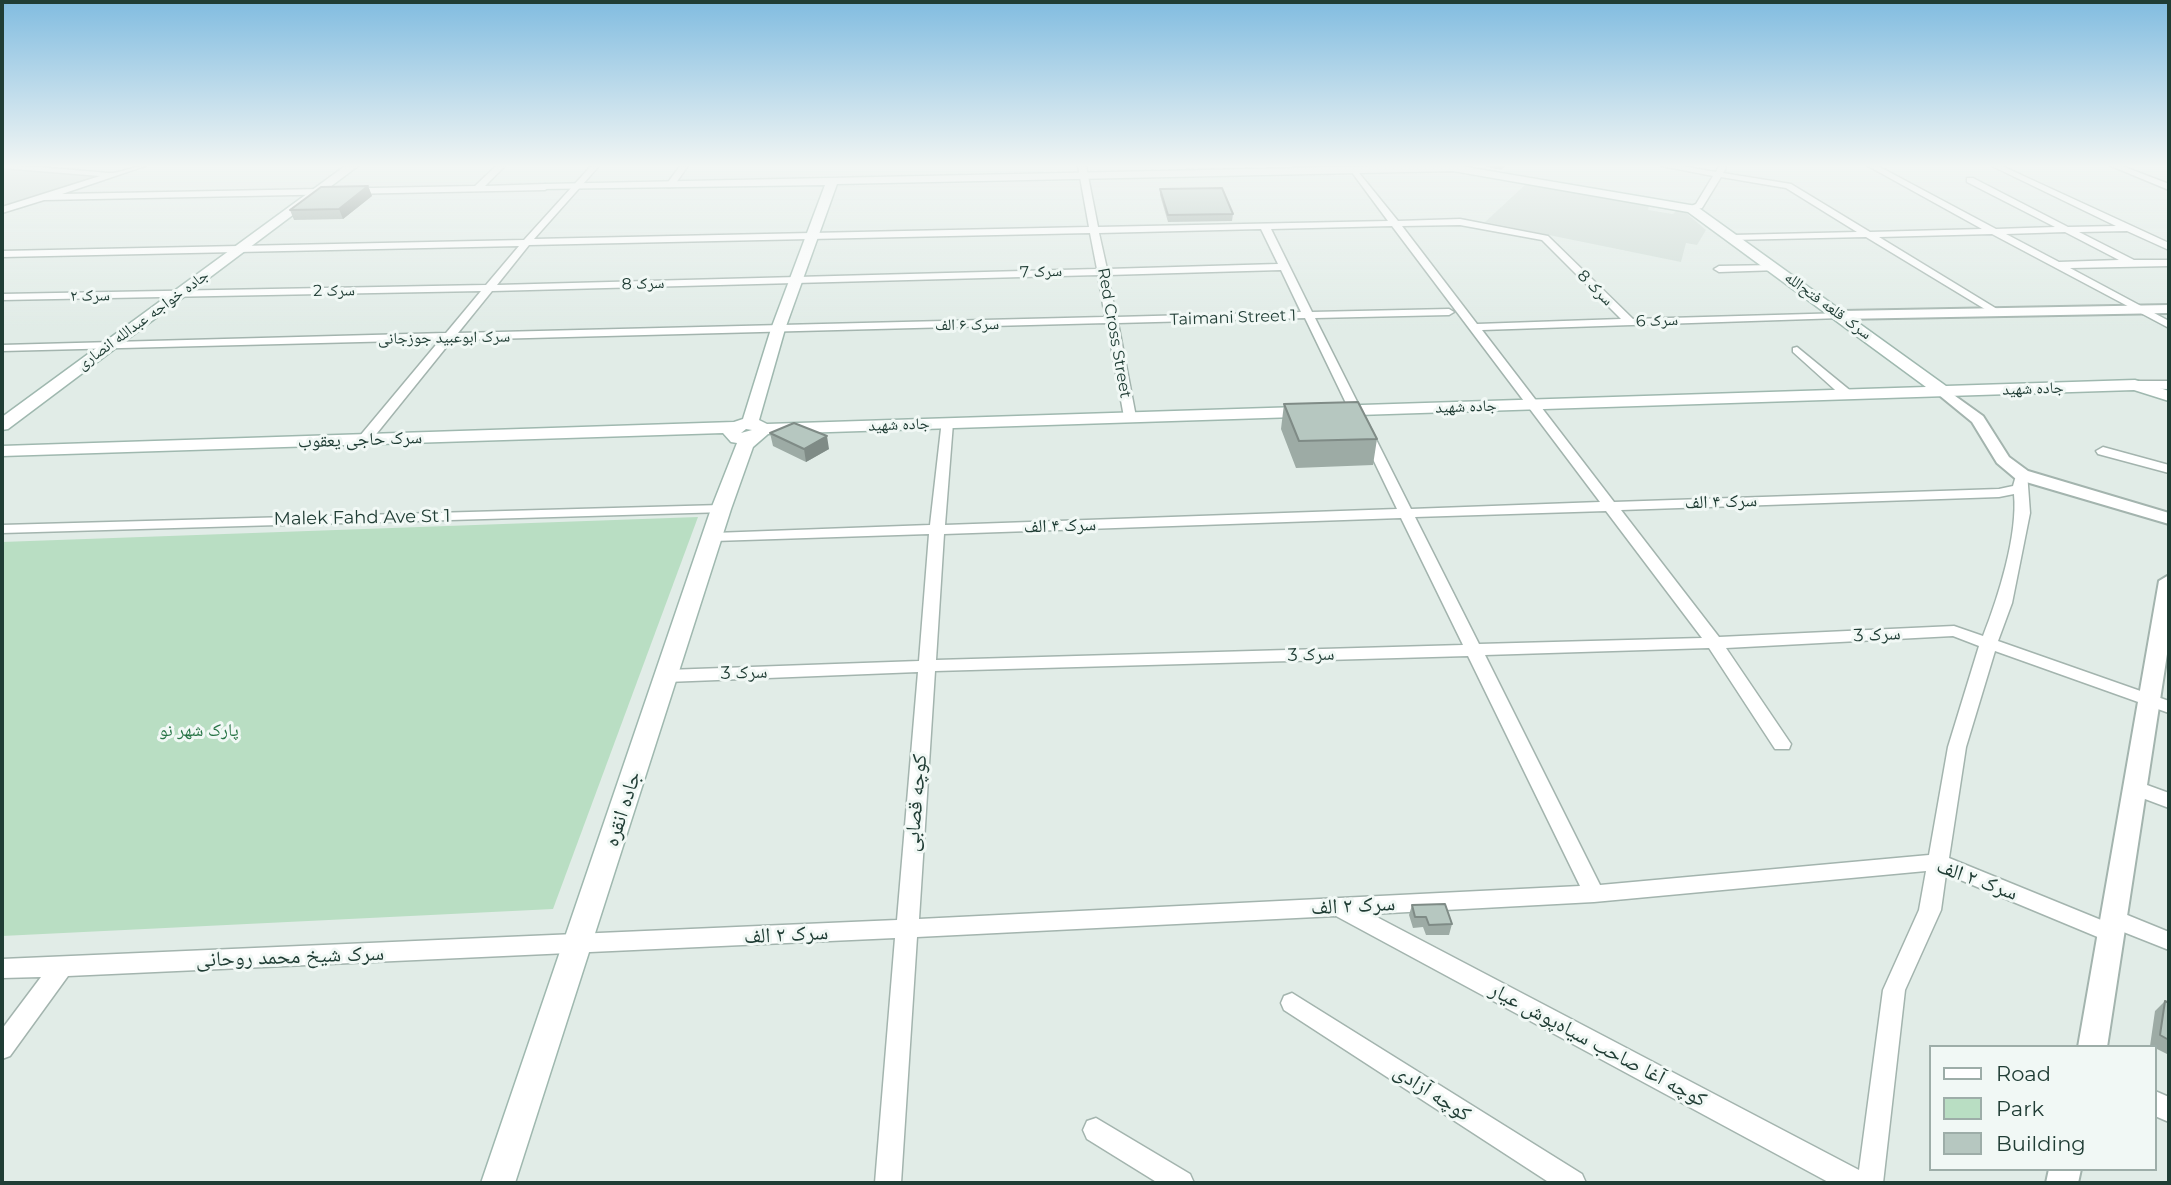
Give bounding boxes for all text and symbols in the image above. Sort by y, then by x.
street label: سرک 7 [1020,262,1062,282]
street label: جاده خواجه عبدالله انصاری [73,266,213,374]
street label: Red Cross Street [1093,266,1135,400]
street label: سرک 8 [1573,266,1617,310]
street label: سرک قلعه فتح‌الله [1781,268,1875,344]
street label: سرک 8 [621,274,665,294]
street label: سرک 2 [313,281,355,301]
street label: سرک ۲ [70,286,110,306]
street label: Taimani Street 1 [1169,306,1297,330]
street label: سرک 6 [1635,311,1679,331]
street label: سرک ۶ الف [935,315,999,335]
street label: سرک ابوعبید جوزجانی [378,327,510,349]
street label: جاده شهید [2002,378,2064,400]
street label: جاده شهید [1435,396,1497,418]
street label: جاده شهید [868,414,930,436]
street label: سرک حاجی یعقوب [298,427,422,453]
street label: سرک ۴ الف [1684,490,1758,514]
street label: Malek Fahd Ave St 1 [273,506,451,530]
street label: سرک ۴ الف [1023,514,1097,538]
street label: سرک 3 [1853,623,1901,647]
street label: سرک 3 [1287,643,1335,667]
street label: سرک 3 [720,661,768,685]
park label: پارک شهر نو [159,720,239,742]
street label: کوچه قصابی [899,753,933,853]
street label: جاده انقره [599,768,647,850]
street label: سرک ۲ الف [1933,854,2021,906]
street label: سرک ۲ الف [1310,891,1396,921]
street label: سرک ۲ الف [743,920,829,950]
street label: سرک شیخ محمد روحانی [195,941,385,973]
street label: کوچه آغا صاحب سیاه‌پوش عیار [1485,977,1711,1113]
legend [1930,1045,2157,1171]
street label: کوچه آزادی [1389,1059,1475,1127]
text: Road [1996,1061,2051,1086]
text: Park [1996,1096,2044,1121]
text: Building [1996,1131,2086,1156]

